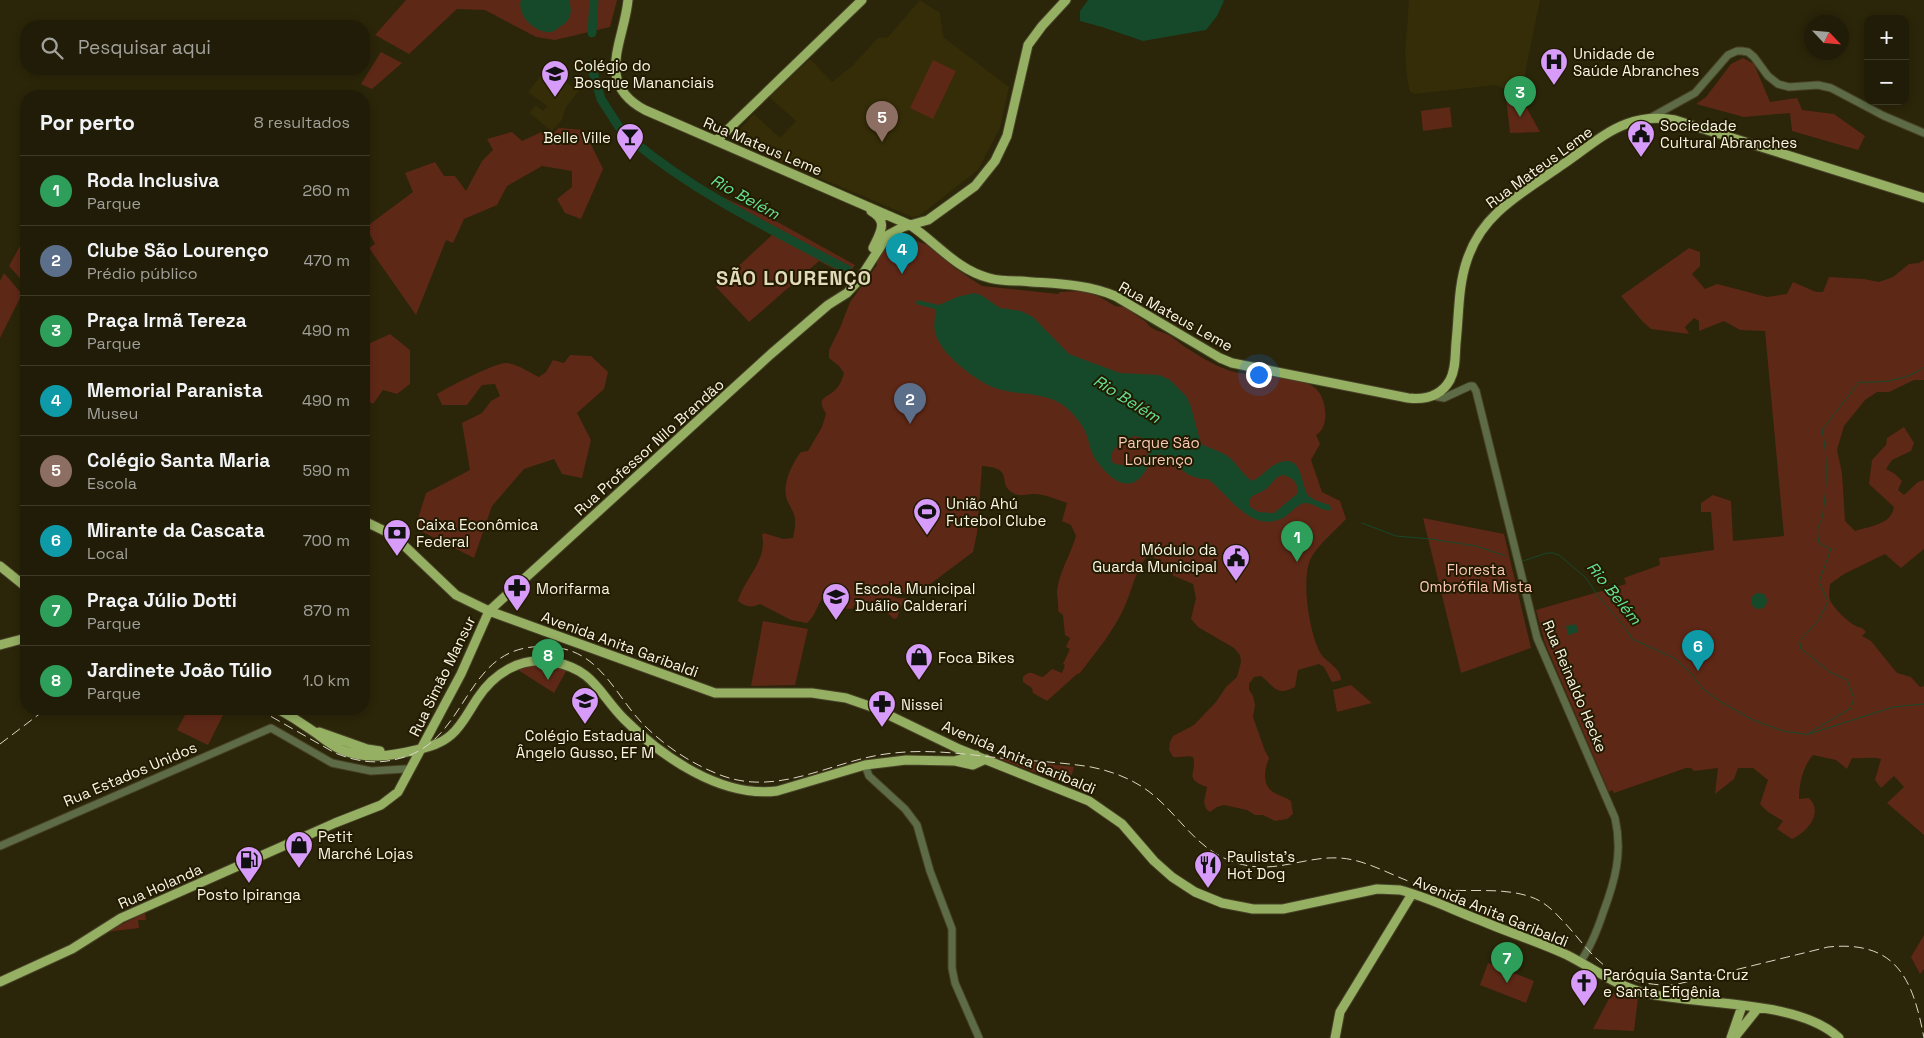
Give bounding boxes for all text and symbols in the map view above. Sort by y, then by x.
north arrow [1804,15,1849,60]
map controls [1864,15,1909,105]
button: + [1864,15,1909,60]
search box [20,20,370,75]
icon: search [38,34,66,62]
text: Pesquisar aqui [78,35,211,60]
place label: Unidade de Saúde Abranches [1573,44,1699,80]
hospital icon: Unidade de Saúde Abranches [1539,47,1569,86]
place label: Colégio do Bosque Mananciais [574,56,714,92]
school or university icon: Colégio do Bosque Mananciais [540,59,570,98]
button: − [1864,60,1909,105]
pin: 3 [1504,76,1536,117]
pin: 5 [866,101,898,142]
text: Por perto [40,109,135,136]
text: 8 resultados [254,112,350,133]
street label: Rua Mateus Leme [701,112,826,180]
place label: Sociedade Cultural Abranches [1660,116,1797,152]
public building icon: Sociedade Cultural Abranches [1626,119,1656,158]
bar icon: Belle Ville [615,122,645,161]
street label: Rua Mateus Leme [1482,122,1596,212]
place label: Belle Ville [543,128,611,147]
text: Roda Inclusiva [87,168,219,193]
water label: Rio Belém [707,170,784,225]
text: 1 [52,180,60,201]
text: 260 m [302,180,350,201]
text: Parque [87,193,141,214]
pin: 4 [886,233,918,274]
text: Clube São Lourenço [87,238,269,263]
text: 2 [51,250,61,271]
text: 470 m [303,250,350,271]
text: Prédio público [87,263,198,284]
district label: SÃO LOURENÇO [716,265,872,291]
street label: Rua Mateus Leme [1116,277,1236,355]
text: Praça Irmã Tereza [87,308,247,333]
text: 3 [51,320,61,341]
text: 490 m [302,320,350,341]
text: Parque [87,333,141,354]
your location [1246,362,1272,388]
water label: Rio Belém [1090,370,1166,428]
street label: Rua Professor Nilo Brandão [570,375,728,519]
text: Memorial Paranista [87,378,263,403]
pin: 2 [894,383,926,424]
text: 4 [51,390,61,411]
text: 490 m [302,390,350,411]
text: Museu [87,403,138,424]
park label: Parque São Lourenço [1118,433,1200,469]
text: Colégio Santa Maria [87,448,270,473]
text: 5 [51,460,61,481]
text: 590 m [302,460,350,481]
text: Escola [87,473,137,494]
place label: União Ahú Futebol Clube [946,494,1046,530]
sports icon: União Ahú Futebol Clube [912,497,942,536]
place label: Caixa Econômica Federal [416,515,539,551]
text: Mirante da Cascata [87,518,265,543]
bank icon: Caixa Econômica Federal [382,518,412,557]
pin: 1 [1281,521,1313,562]
text: 6 [51,530,61,551]
text: 700 m [303,530,350,551]
place label: Módulo da Guarda Municipal [1092,540,1217,576]
text: Local [87,543,128,564]
public building icon: Módulo da Guarda Municipal [1221,543,1251,582]
water label: Rio Belém [1582,557,1647,630]
park label: Floresta Ombrófila Mista [1420,560,1533,596]
pharmacy icon: Morifarma [502,573,532,612]
place label: Morifarma [536,579,610,598]
place label: Escola Municipal Duãlio Calderari [855,579,975,615]
school or university icon: Escola Municipal Duãlio Calderari [821,582,851,621]
text: Praça Júlio Dotti [87,588,237,613]
text: 7 [52,600,60,621]
text: 870 m [303,600,350,621]
street label: Avenida Anita Garibaldi [539,607,701,681]
street label: Rua Simão Mansur [405,612,480,739]
text: Parque [87,613,141,634]
street label: Rua Reinaldo Hecke [1539,617,1611,755]
pin: 6 [1682,630,1714,671]
pin: 8 [532,639,564,680]
shop icon: Foca Bikes [904,642,934,681]
place label: Foca Bikes [938,648,1015,667]
text: Jardinete João Túlio [87,658,272,683]
text: 8 [51,670,61,691]
text: 1.0 km [303,670,350,691]
text: Parque [87,683,141,704]
school or university icon: Colégio Estadual Ângelo Gusso, EF M [570,686,600,725]
pharmacy icon: Nissei [867,689,897,728]
place label: Nissei [901,695,943,714]
street label: Avenida Anita Garibaldi [939,716,1099,798]
place label: Colégio Estadual Ângelo Gusso, EF M [516,726,654,762]
street label: Rua Estados Unidos [60,737,200,811]
place label: Petit Marché Lojas [318,827,414,863]
shop icon: Petit Marché Lojas [284,830,314,869]
fuel station icon: Posto Ipiranga [234,845,264,884]
place label: Paulista's Hot Dog [1227,847,1295,883]
restaurant icon: Paulista's Hot Dog [1193,850,1223,889]
street label: Rua Holanda [115,859,205,913]
street label: Avenida Anita Garibaldi [1411,871,1571,951]
place label: Posto Ipiranga [197,885,301,904]
pin: 7 [1491,942,1523,983]
place label: Paróquia Santa Cruz e Santa Efigênia [1603,965,1749,1001]
church icon: Paróquia Santa Cruz e Santa Efigênia [1569,968,1599,1007]

